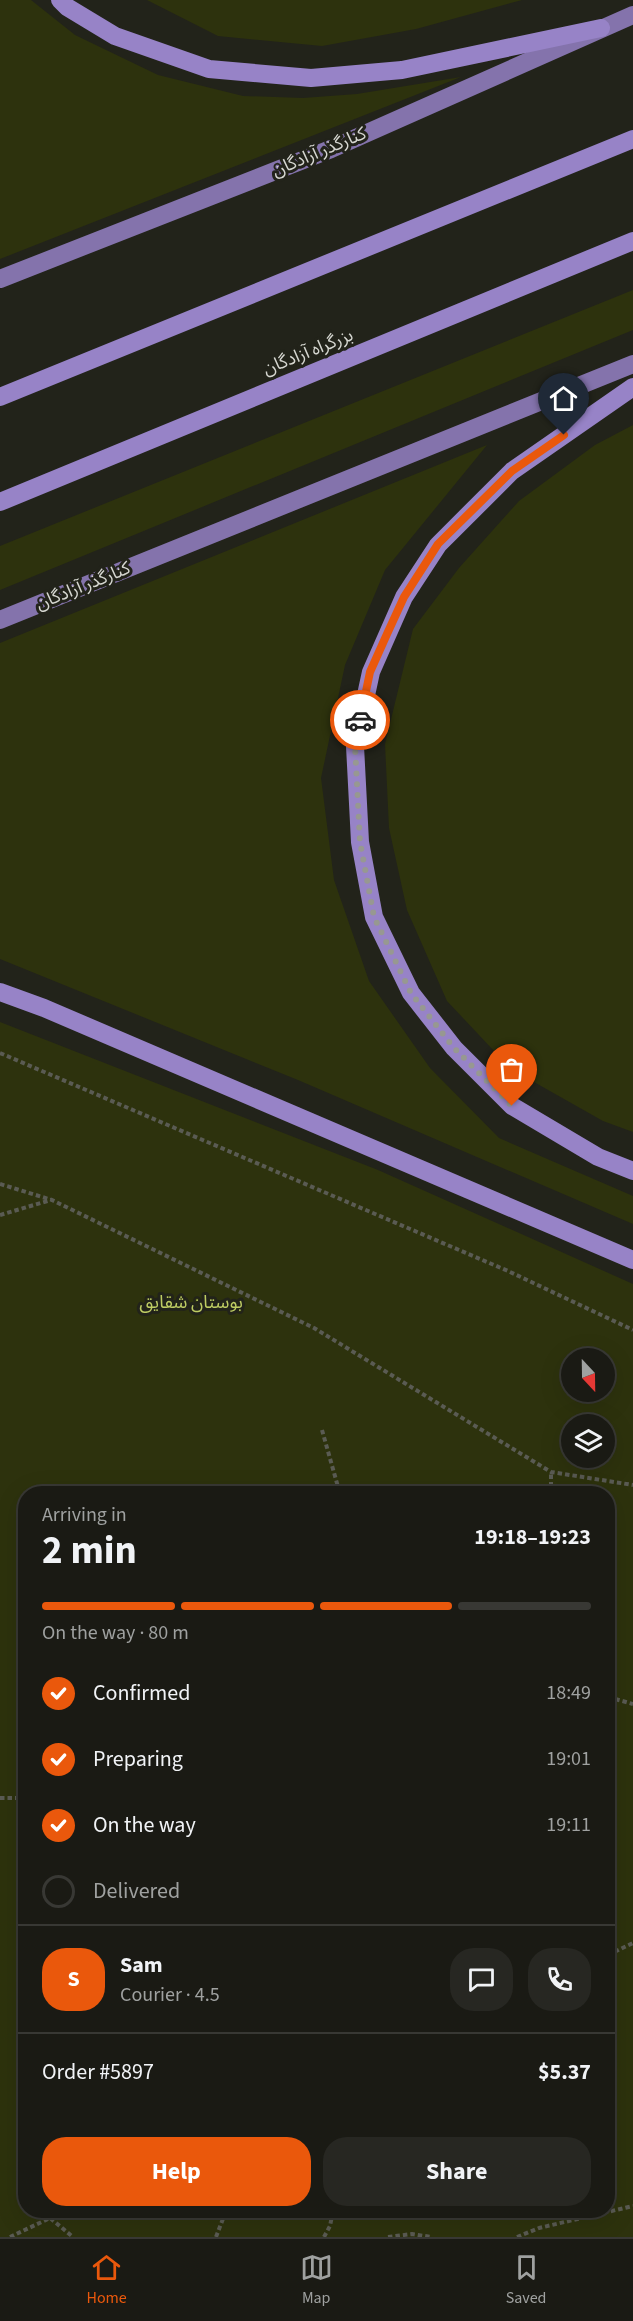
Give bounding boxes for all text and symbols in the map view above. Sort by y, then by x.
street label: کنارگذر آزادگان [268,121,371,183]
street label: بزرگراه آزادگان [259,323,357,381]
pin [538,373,589,435]
icon: home [547,382,580,415]
street label: کنارگذر آزادگان [32,555,135,616]
courier [330,690,390,750]
icon: car [344,704,377,737]
pin [486,1044,537,1106]
icon: bag [495,1053,528,1086]
park label: بوستان شقایق [139,1290,243,1315]
north arrow [561,1348,615,1402]
map controls [561,1348,615,1468]
button: layers [561,1414,615,1468]
text: Arriving in [42,1501,127,1529]
text: 19:18–19:23 [474,1521,591,1553]
text: 2 min [42,1523,137,1579]
text: On the way · 80 m [42,1619,189,1647]
icon: check [42,1677,75,1710]
text: Confirmed [93,1677,190,1709]
text: 18:49 [546,1679,591,1707]
icon: check [42,1743,75,1776]
text: Preparing [93,1743,183,1775]
text: 19:01 [546,1745,591,1773]
icon: check [42,1809,75,1842]
text: On the way [93,1809,196,1841]
text: 19:11 [546,1811,591,1839]
text: Delivered [93,1875,180,1907]
button: chat [450,1948,513,2011]
button: phone [528,1948,591,2011]
text: Sam [120,1949,163,1981]
text: S [67,1963,80,1995]
text: Courier · 4.5 [120,1981,220,2009]
text: Order #5897 [42,2056,154,2088]
text: $5.37 [538,2056,591,2088]
button: Help [42,2137,311,2206]
button: Share [323,2137,591,2206]
tab: Home [86,2251,127,2309]
tab: Map [300,2251,333,2309]
tab: Saved [506,2251,547,2309]

